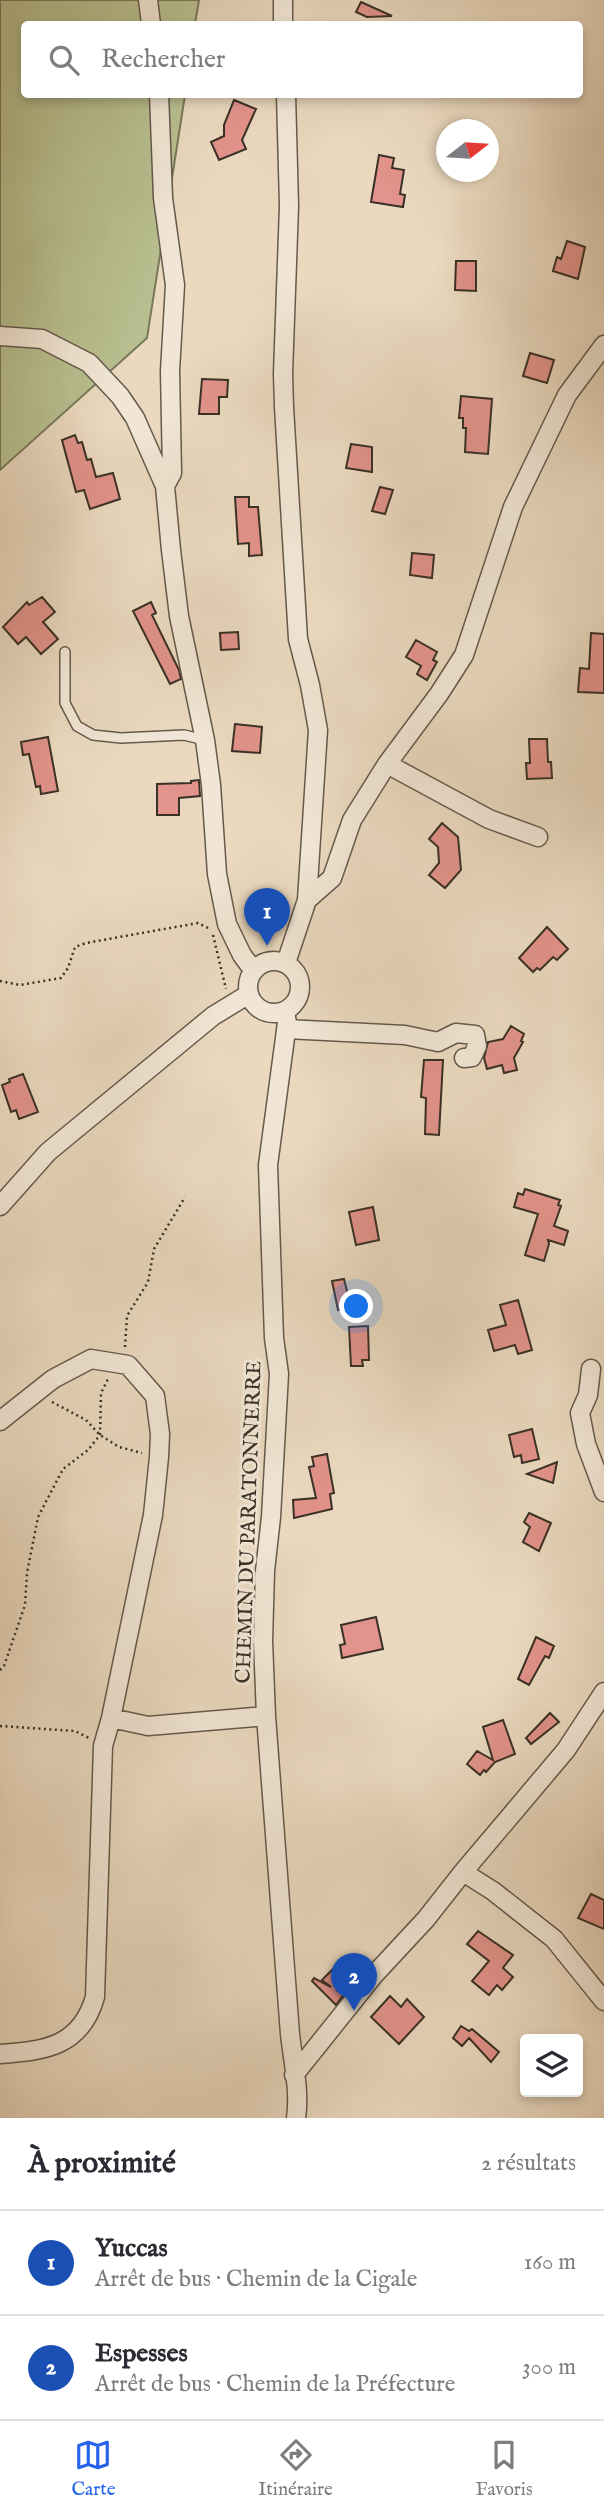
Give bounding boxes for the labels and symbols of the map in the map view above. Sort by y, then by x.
north arrow [436,119,499,182]
pin: 1 [244,888,290,946]
your location [339,1289,373,1323]
street label: CHEMIN DU PARATONNERRE [230,1360,269,1684]
pin: 2 [331,1953,377,2011]

